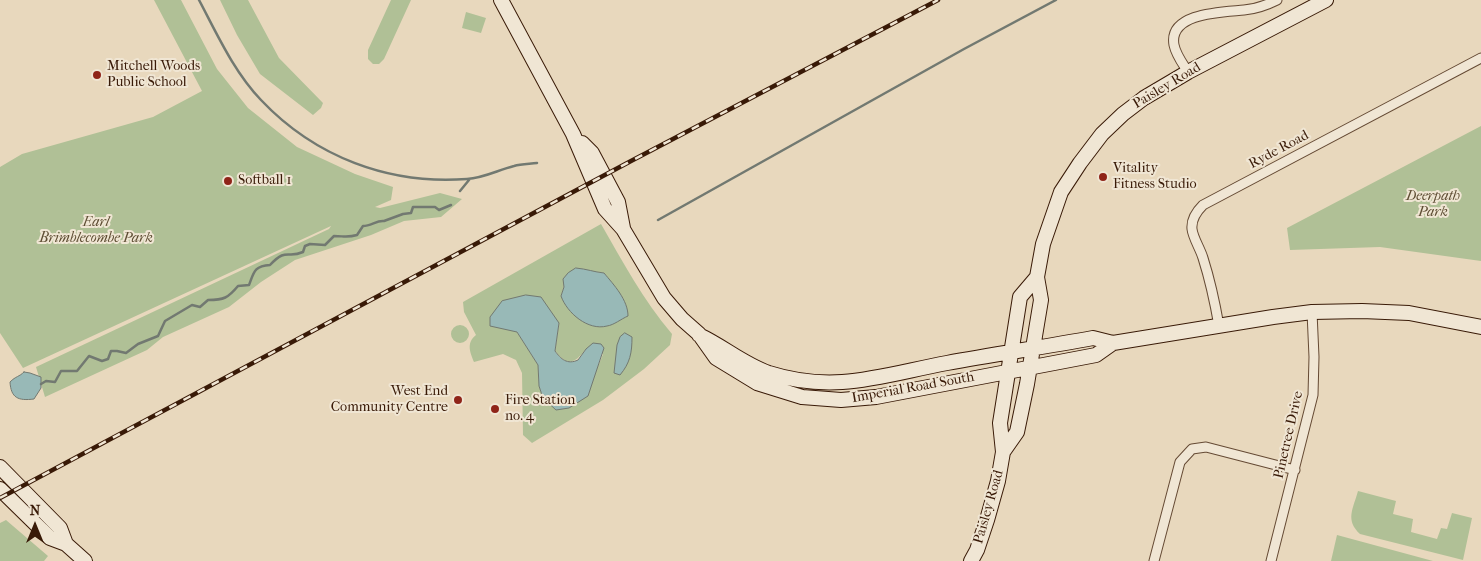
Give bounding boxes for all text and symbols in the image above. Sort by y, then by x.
place label: Mitchell Woods Public School [107,59,200,92]
street label: Paisley Road [1130,59,1204,113]
marker: Mitchell Woods Public School [91,69,103,81]
street label: Ryde Road [1246,127,1312,173]
place label: Vitality Fitness Studio [1113,161,1197,193]
marker: Vitality Fitness Studio [1097,171,1109,183]
place label: Softball 1 [238,173,291,189]
marker: Softball 1 [222,175,234,187]
park label: Deerpath Park [1406,189,1460,222]
park label: Earl Brimblecombe Park [39,215,153,248]
street label: Imperial Road South [850,369,976,407]
place label: West End Community Centre [331,384,448,417]
street label: Pinetree Drive [1271,390,1307,480]
place label: Fire Station no. 4 [505,393,575,426]
marker: West End Community Centre [452,394,464,406]
marker: Fire Station no. 4 [489,403,501,415]
street label: Paisley Road [970,468,1008,546]
north arrow [10,501,60,551]
text: N [30,502,40,519]

